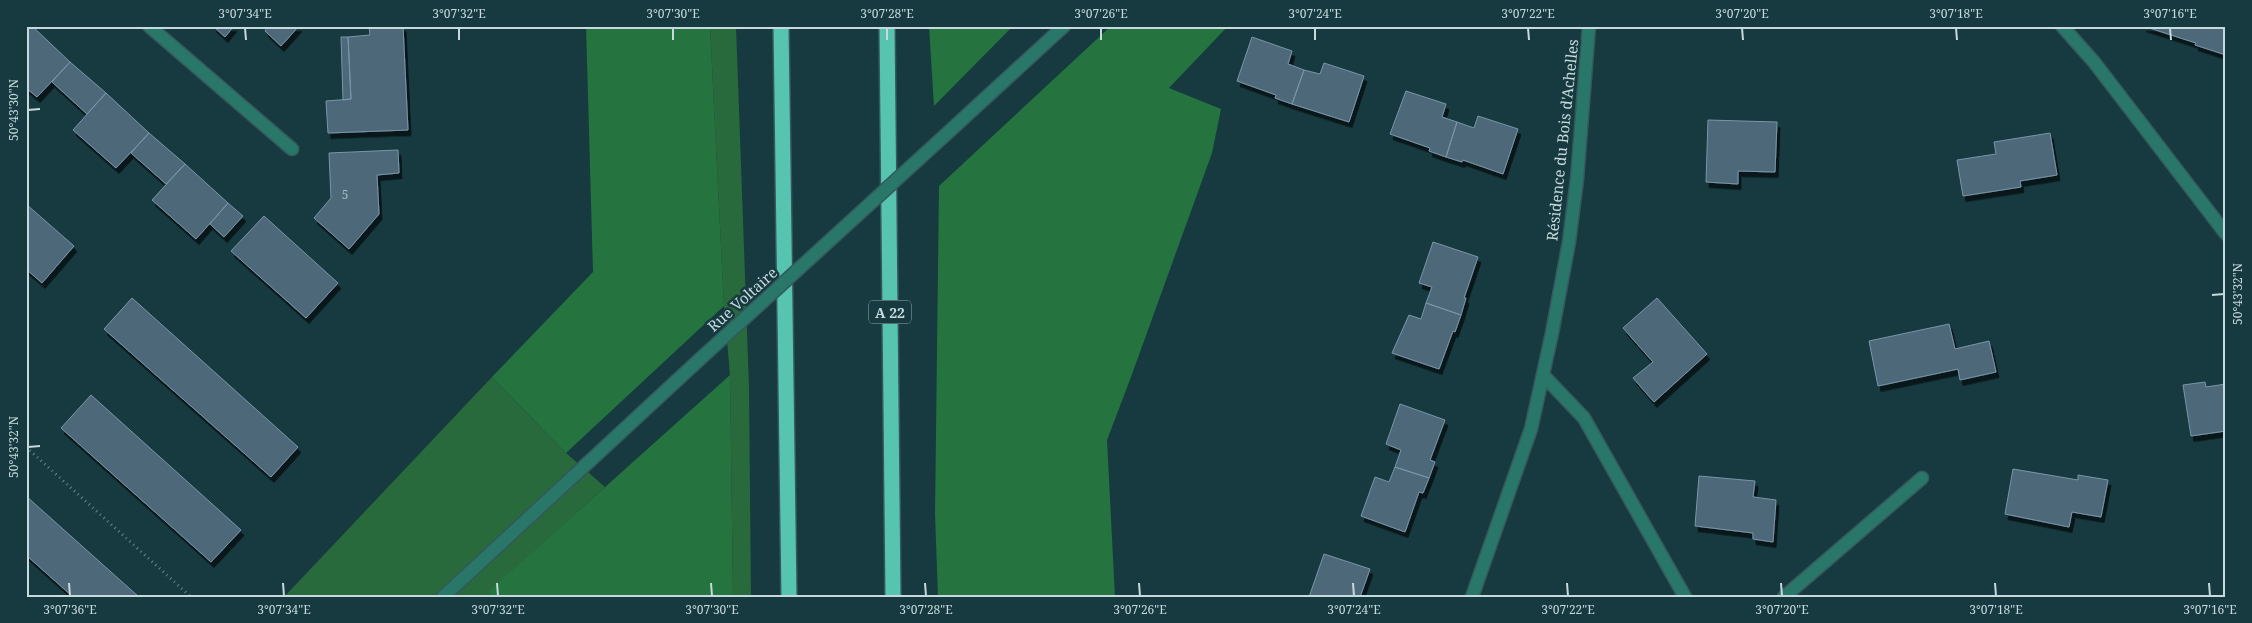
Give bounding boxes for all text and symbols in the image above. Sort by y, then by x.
text: 3°07'34"E [218,5,272,22]
text: 3°07'32"E [432,5,486,22]
text: 3°07'30"E [646,5,700,22]
text: 3°07'28"E [860,5,914,22]
text: 3°07'26"E [1074,5,1128,22]
text: 3°07'24"E [1288,5,1342,22]
text: 3°07'22"E [1501,5,1555,22]
text: 3°07'20"E [1715,5,1769,22]
text: 3°07'18"E [1929,5,1983,22]
text: 3°07'16"E [2143,5,2197,22]
street label: Résidence du Bois d'Achelles [1541,38,1583,242]
text: 50°43'30"N [5,79,22,141]
house number: 5 [342,186,348,203]
street label: Rue Voltaire [703,262,781,336]
text: 50°43'32"N [2229,263,2246,325]
road number: A 22 [869,300,911,324]
text: 50°43'32"N [5,416,22,478]
text: 3°07'36"E [43,601,97,618]
text: 3°07'34"E [257,601,311,618]
text: 3°07'32"E [471,601,525,618]
text: 3°07'30"E [685,601,739,618]
text: 3°07'28"E [899,601,953,618]
text: 3°07'26"E [1113,601,1167,618]
text: 3°07'24"E [1327,601,1381,618]
text: 3°07'22"E [1541,601,1595,618]
text: 3°07'20"E [1755,601,1809,618]
text: 3°07'18"E [1969,601,2023,618]
text: 3°07'16"E [2183,601,2237,618]

